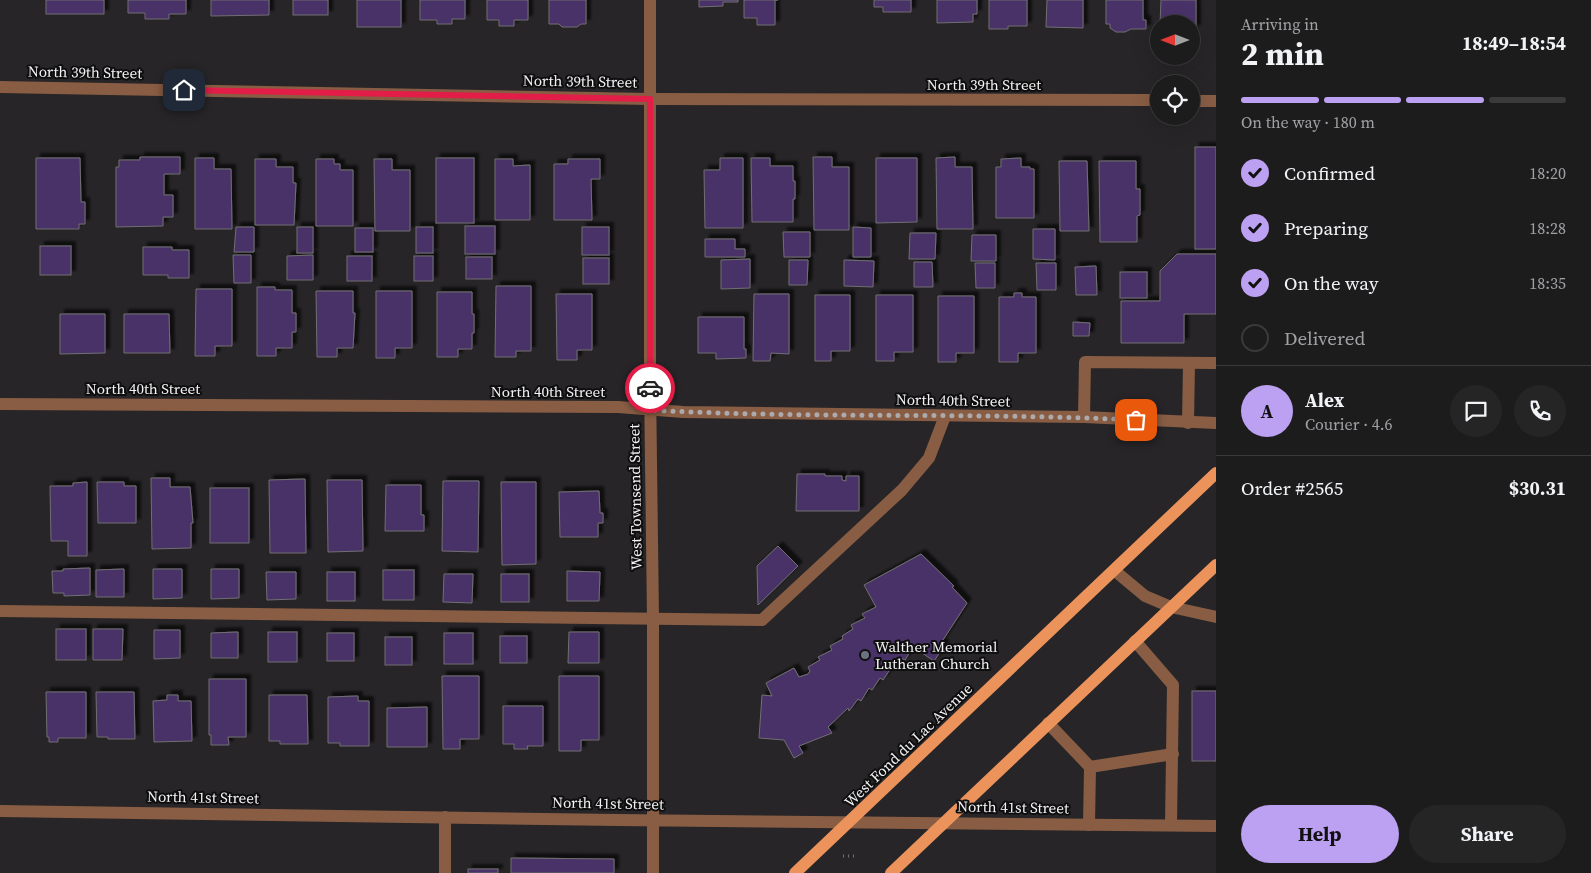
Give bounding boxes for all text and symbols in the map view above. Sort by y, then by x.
text: Arriving in [1241,13,1319,35]
north arrow [1150,15,1200,65]
map controls [1150,15,1200,125]
text: 18:49–18:54 [1462,30,1566,56]
text: 2 min [1241,32,1324,76]
street label: North 39th Street [28,61,142,83]
pin [163,69,205,111]
street label: North 39th Street [523,70,637,92]
street label: North 39th Street [927,74,1041,95]
button: locate [1150,75,1200,125]
icon: home [170,76,198,104]
text: On the way · 180 m [1241,111,1375,133]
icon: check [1241,159,1269,187]
text: Confirmed [1284,160,1375,186]
text: 18:20 [1529,162,1566,184]
icon: check [1241,214,1269,242]
text: Preparing [1284,215,1368,241]
text: 18:28 [1529,217,1566,239]
icon: check [1241,269,1269,297]
text: On the way [1284,270,1379,296]
text: 18:35 [1529,272,1566,294]
text: Delivered [1284,325,1365,351]
courier [625,363,675,413]
icon: car [636,374,664,402]
street label: North 40th Street [86,378,200,399]
street label: North 40th Street [491,381,605,402]
button: chat [1450,385,1502,437]
button: phone [1514,385,1566,437]
text: Alex [1305,387,1344,413]
street label: North 40th Street [896,389,1010,411]
text: A [1261,398,1273,424]
pin [1115,399,1157,441]
icon: bag [1122,406,1150,434]
text: Courier · 4.6 [1305,413,1393,435]
street label: West Townsend Street [623,423,647,570]
text: Order #2565 [1241,475,1343,501]
text: $30.31 [1509,475,1566,501]
place label: Walther Memorial Lutheran Church [875,636,998,674]
marker: Walther Memorial Lutheran Church [859,649,871,661]
street label: West Fond du Lac Avenue [839,678,977,812]
street label: North 41st Street [147,786,259,808]
street label: North 41st Street [552,792,664,814]
street label: North 41st Street [957,796,1069,818]
button: Help [1241,805,1399,863]
button: Share [1409,805,1566,863]

